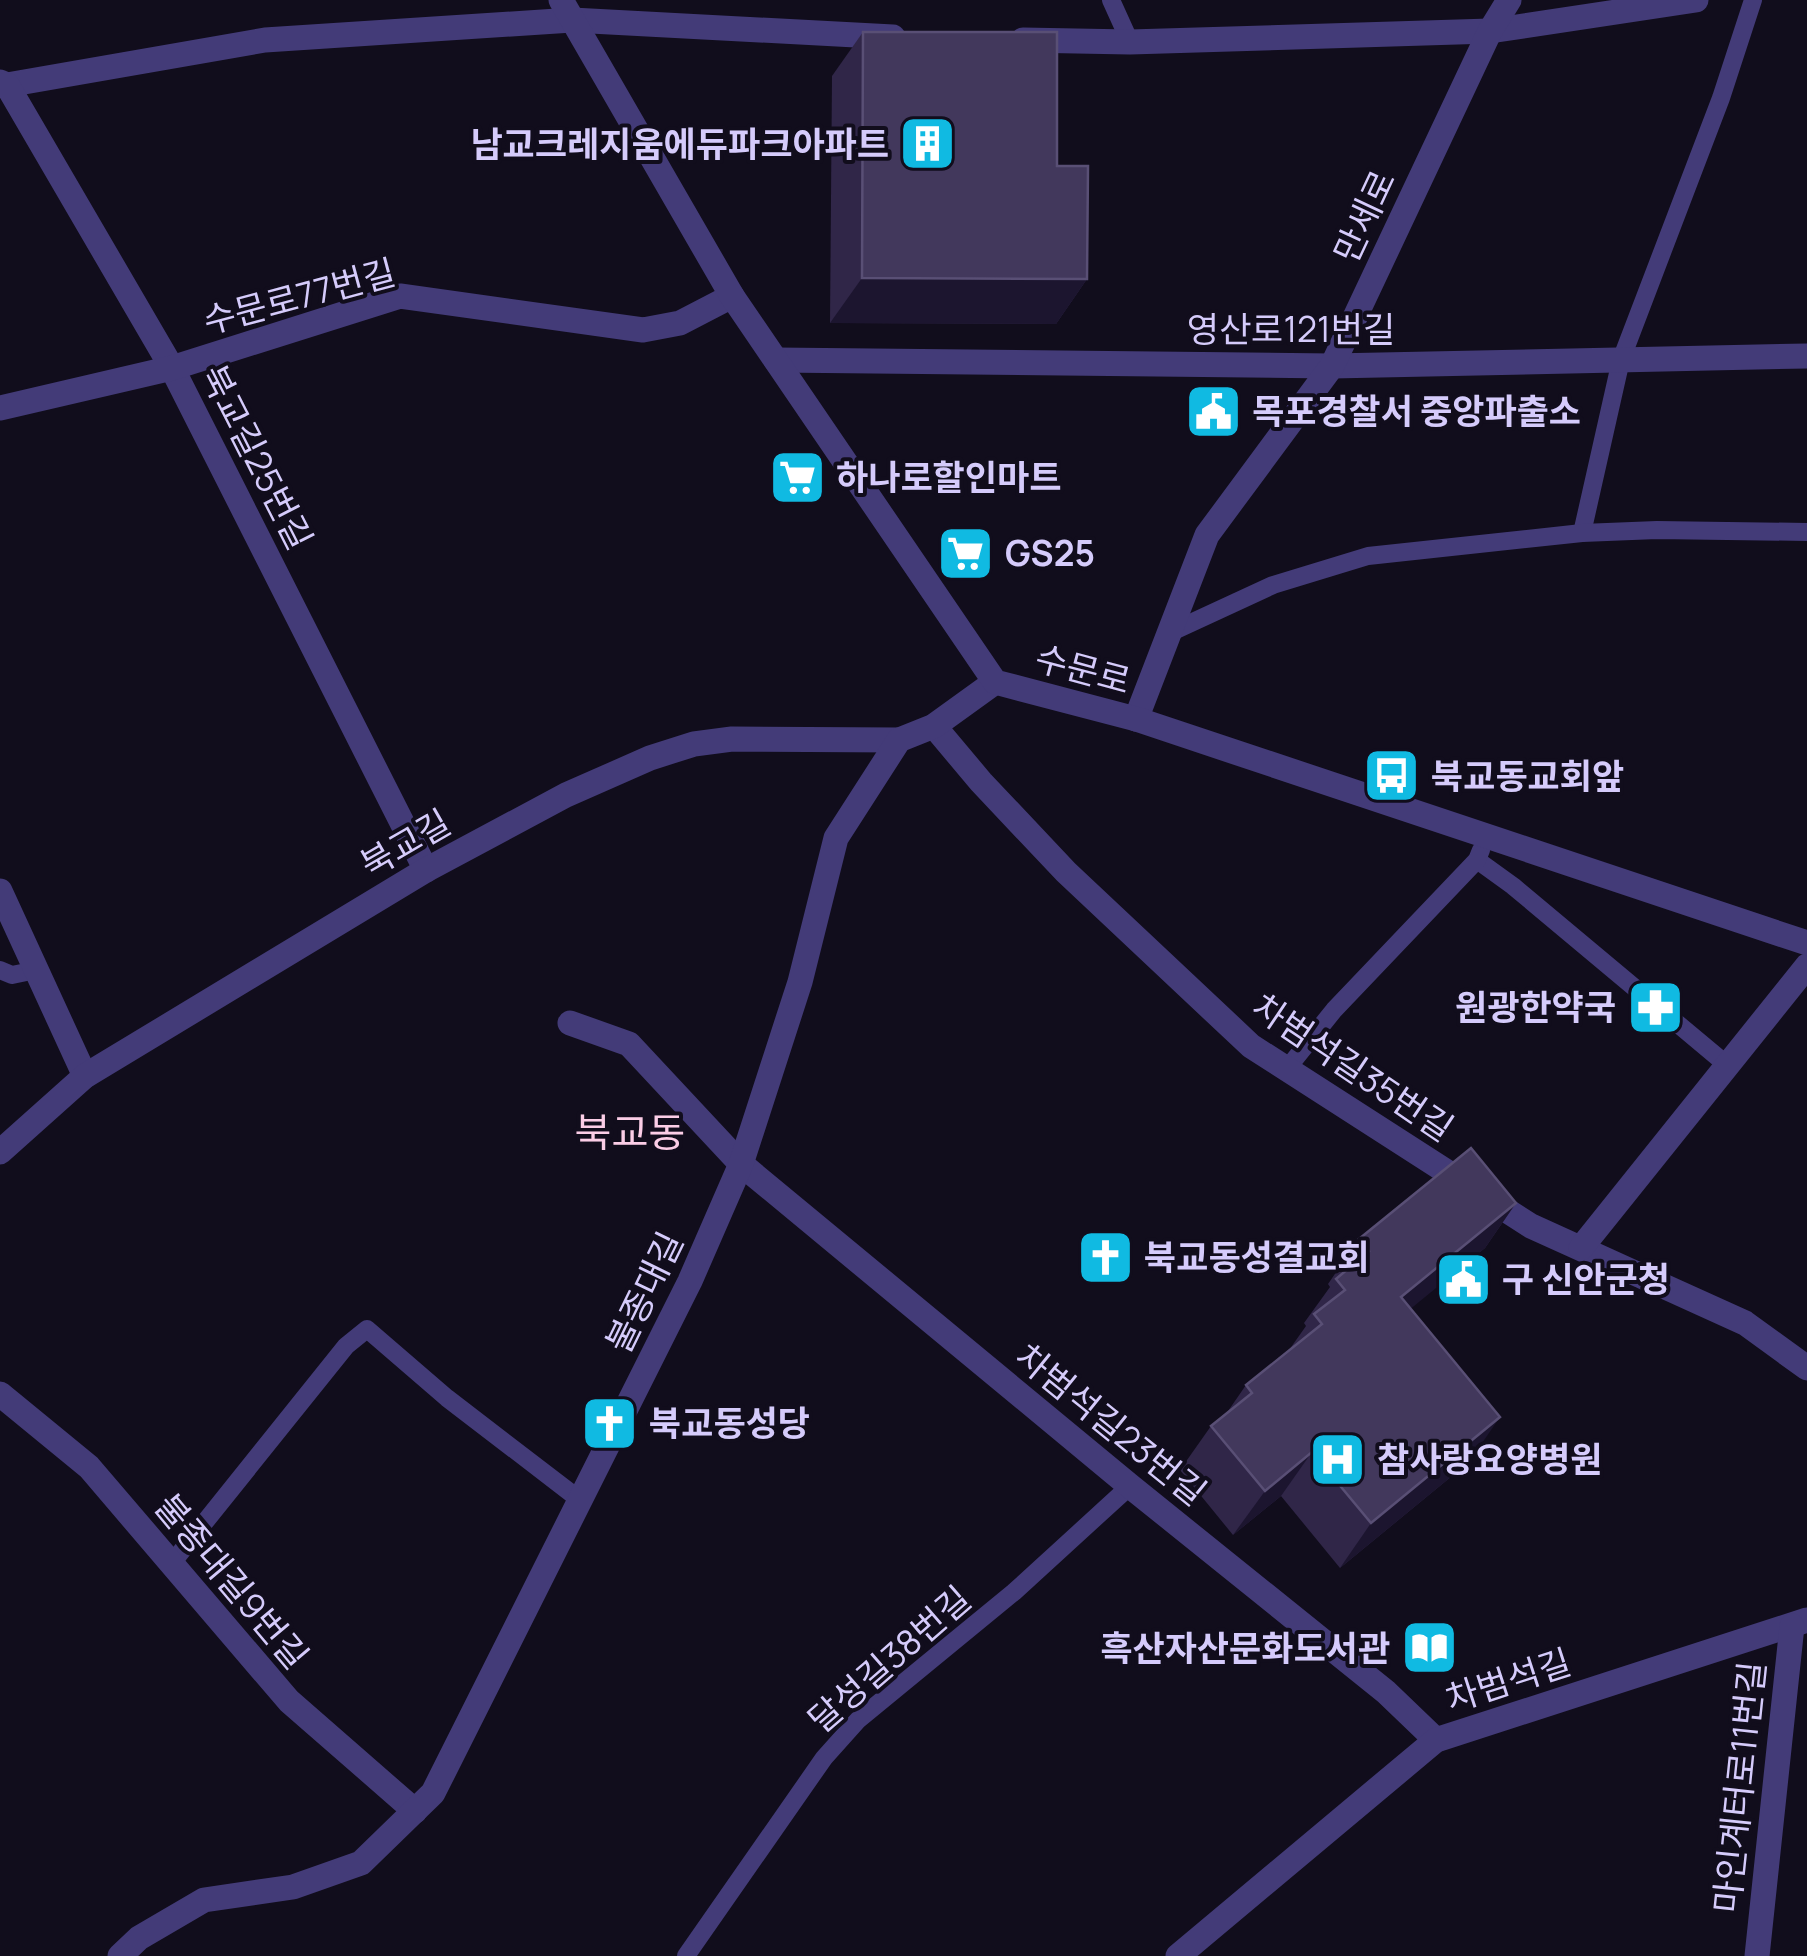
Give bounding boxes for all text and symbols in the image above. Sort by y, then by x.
building icon: 남교크레지움에듀파크아파트 [898,114,958,174]
place label: 남교크레지움에듀파크아파트 [470,120,889,168]
street label: 만세로 [1322,162,1406,270]
street label: 수문로77번길 [198,247,400,345]
street label: 영산로121번길 [1187,305,1395,353]
street label: 북교길25번길 [190,356,324,558]
public building icon: 목포경찰서 중앙파출소 [1183,381,1243,441]
place label: 목포경찰서 중앙파출소 [1252,387,1581,435]
supermarket icon: 하나로할인마트 [767,447,827,507]
place label: 하나로할인마트 [836,453,1061,501]
supermarket icon: GS25 [936,523,996,583]
place label: GS25 [1005,529,1095,577]
street label: 수문로 [1030,633,1136,705]
bus stop icon: 북교동교회앞 [1362,746,1422,806]
place label: 북교동교회앞 [1431,752,1624,800]
street label: 북교길 [351,798,459,888]
pharmacy icon: 원광한약국 [1625,977,1685,1037]
street label: 차범석길35번길 [1243,982,1463,1152]
place label: 원광한약국 [1455,983,1616,1031]
district label: 북교동 [575,1104,685,1159]
street label: 불종대길 [594,1224,694,1360]
church icon: 북교동성결교회 [1075,1227,1135,1287]
place label: 북교동성결교회 [1144,1233,1369,1281]
public building icon: 구 신안군청 [1433,1249,1493,1309]
place label: 구 신안군청 [1502,1255,1670,1303]
street label: 차범석길23번길 [1006,1332,1216,1516]
church icon: 북교동성당 [580,1393,640,1453]
place label: 북교동성당 [649,1399,810,1447]
hospital icon: 참사랑요양병원 [1308,1429,1368,1489]
place label: 참사랑요양병원 [1377,1435,1602,1483]
street label: 불종대길9번길 [145,1483,319,1679]
street label: 달성길38번길 [798,1575,980,1743]
library icon: 흑산자산문화도서관 [1399,1618,1459,1678]
place label: 흑산자산문화도서관 [1100,1624,1390,1672]
street label: 차범석길 [1439,1637,1577,1723]
street label: 마인계터로11번길 [1702,1659,1776,1915]

